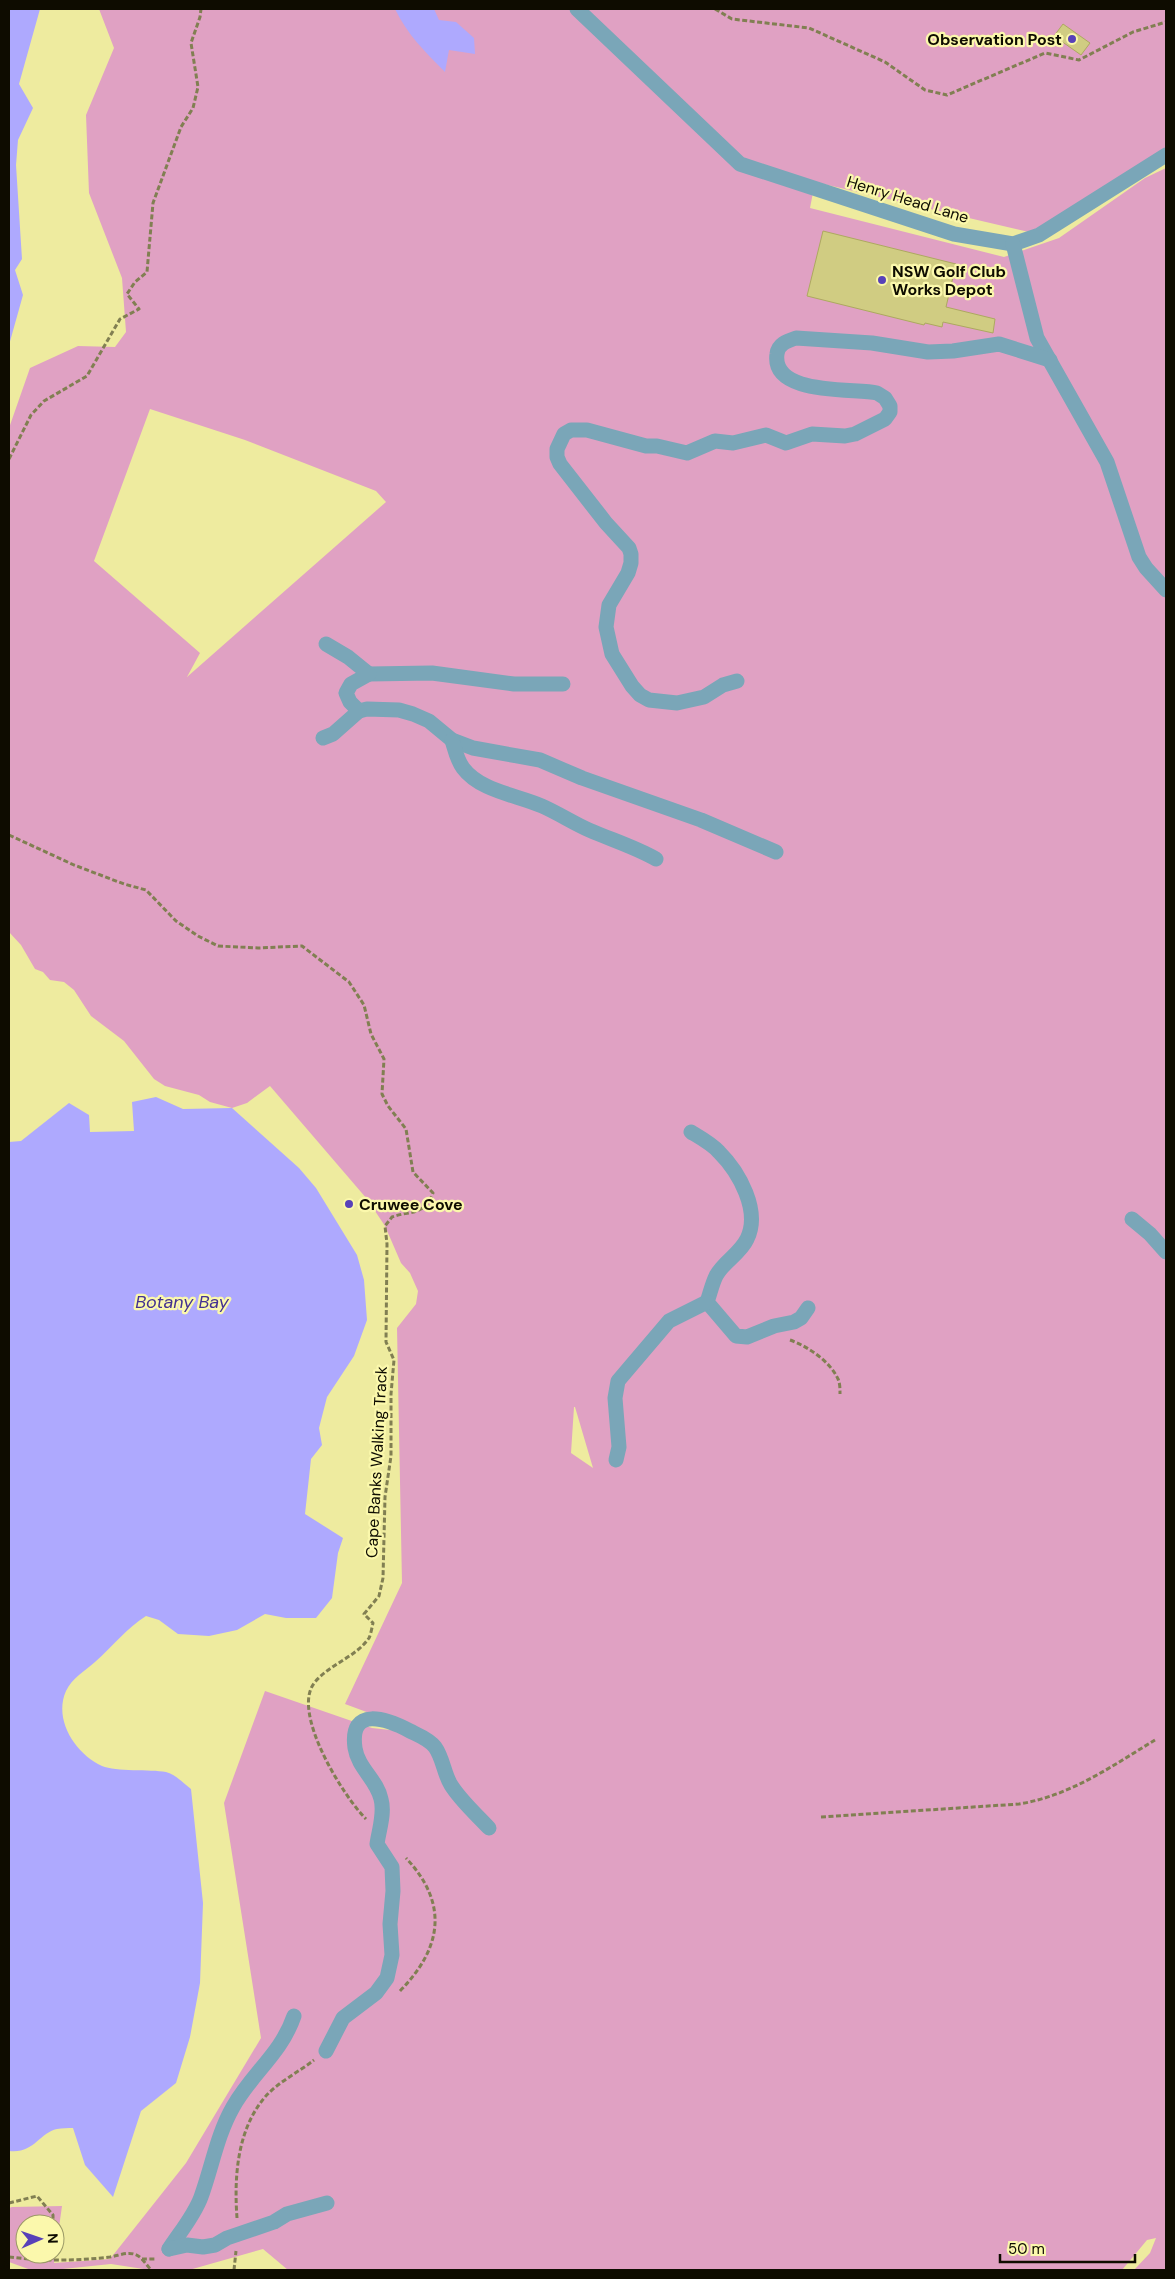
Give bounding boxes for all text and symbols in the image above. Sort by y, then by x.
place label: Observation Post [927,29,1062,50]
marker: Observation Post [1066,33,1078,45]
street label: Henry Head Lane [844,171,971,228]
place label: NSW Golf Club Works Depot [892,261,1006,300]
marker: NSW Golf Club Works Depot [876,274,888,286]
place label: Cruwee Cove [359,1194,463,1215]
marker: Cruwee Cove [343,1198,355,1210]
water label: Botany Bay [135,1290,230,1314]
street label: Cape Banks Walking Track [361,1366,392,1559]
north arrow [15,2214,65,2264]
scale bar [1000,2232,1135,2264]
text: N [44,2233,62,2244]
text: 50 m [1008,2239,1045,2259]

